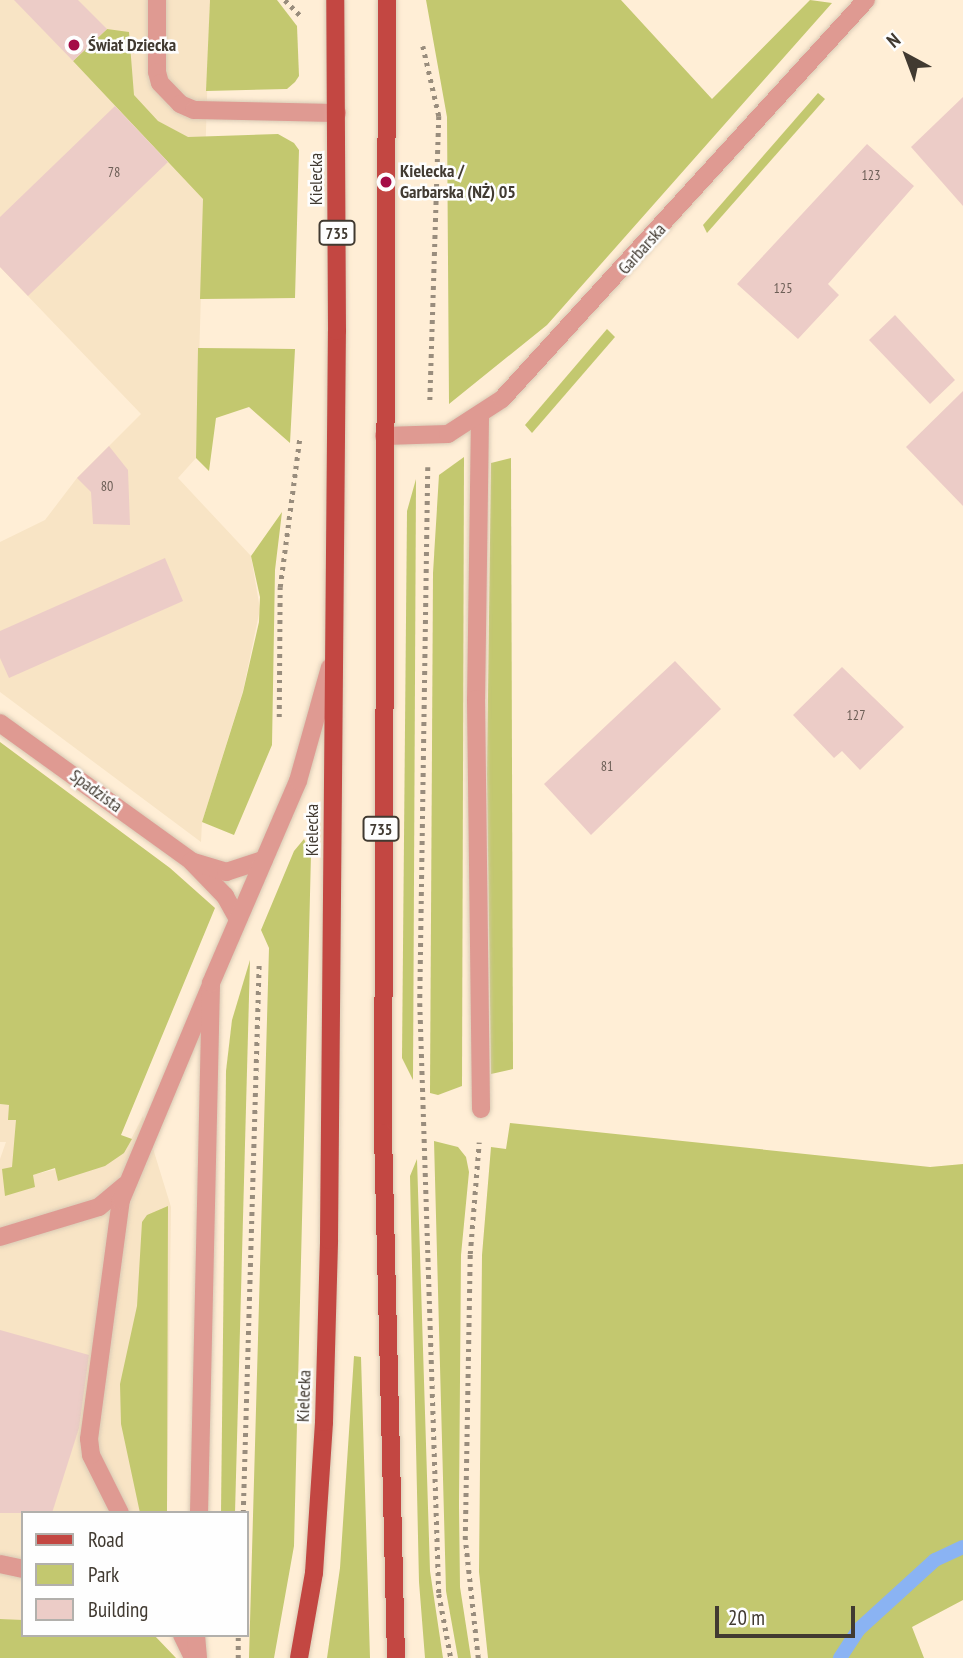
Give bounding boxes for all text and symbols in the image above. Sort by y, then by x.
north arrow [872,21,942,91]
text: N [881,28,905,53]
place label: Świat Dziecka [88,34,176,56]
marker: Świat Dziecka [66,37,82,53]
street label: Kielecka [305,153,327,205]
place label: Kielecka / Garbarska (NŻ) 05 [400,161,516,204]
house number: 78 [108,164,120,180]
house number: 123 [862,167,880,183]
marker: Kielecka / Garbarska (NŻ) 05 [378,174,394,190]
street label: Garbarska [613,219,671,279]
road number: 735 [318,220,356,246]
house number: 125 [774,280,792,296]
house number: 80 [101,478,113,494]
house number: 127 [847,707,865,723]
house number: 81 [601,758,613,774]
street label: Spadzista [66,765,126,817]
street label: Kielecka [301,804,323,856]
road number: 735 [362,816,400,842]
street label: Kielecka [292,1369,316,1423]
legend [21,1511,248,1637]
text: Road [88,1526,124,1553]
text: Park [88,1561,119,1588]
scale bar [718,1592,858,1636]
text: Building [88,1596,148,1623]
text: 20 m [728,1604,765,1631]

